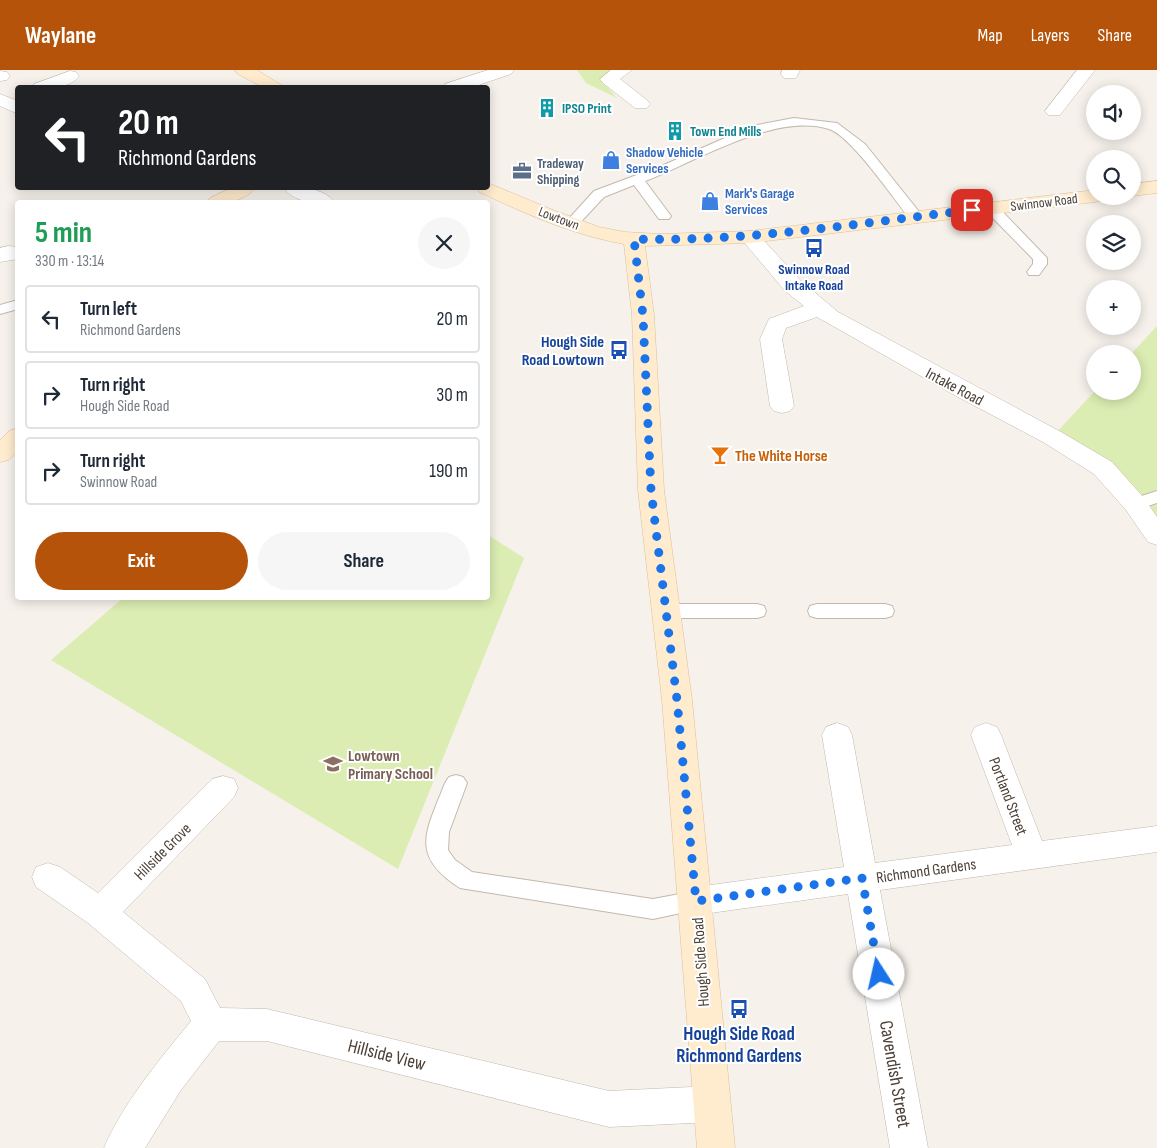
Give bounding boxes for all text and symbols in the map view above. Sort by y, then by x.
text: Waylane [25,21,96,50]
text: Map [978,25,1003,46]
text: Layers [1031,25,1070,46]
text: Share [1098,25,1132,46]
map controls [1086,85,1141,400]
button: sound [1086,85,1141,140]
building icon: IPSO Print [536,97,558,119]
place label: IPSO Print [562,100,612,117]
text: 20 m [118,102,179,145]
icon: left [35,105,100,170]
building icon: Town End Mills [664,120,686,142]
place label: Town End Mills [690,123,762,140]
place label: Shadow Vehicle Services [626,144,703,177]
text: Richmond Gardens [118,145,256,172]
shop icon: Shadow Vehicle Services [600,149,622,171]
button: search [1086,150,1141,205]
place label: Tradeway Shipping [537,155,584,188]
office icon: Tradeway Shipping [511,160,533,182]
place label: Mark's Garage Services [725,185,795,218]
pin [951,189,993,231]
shop icon: Mark's Garage Services [699,190,721,212]
street label: Swinnow Road [1009,190,1079,215]
icon: arrive [958,196,986,224]
street label: Lowtown [536,203,582,234]
text: 5 min [35,215,92,251]
button: layers [1086,215,1141,270]
button: close [418,217,470,269]
bus stop icon: Swinnow Road Intake Road [803,237,825,259]
text: 330 m · 13:14 [35,252,104,271]
place label: Swinnow Road Intake Road [778,261,850,294]
button: + [1086,280,1141,335]
text: Turn left [80,298,137,321]
icon: left [37,305,65,333]
text: 20 m [436,308,468,331]
text: Richmond Gardens [80,321,181,340]
place label: Hough Side Road Lowtown [522,333,604,370]
bus stop icon: Hough Side Road Lowtown [608,339,630,361]
button: − [1086,345,1141,400]
street label: Intake Road [922,364,986,410]
text: Turn right [80,374,145,397]
icon: right [37,381,65,409]
text: 30 m [436,384,468,407]
text: Hough Side Road [80,397,169,416]
bar icon: The White Horse [709,444,731,466]
place label: The White Horse [735,447,828,466]
text: Turn right [80,450,145,473]
icon: right [37,457,65,485]
text: 190 m [429,460,468,483]
text: Swinnow Road [80,473,157,492]
button: Exit [35,532,248,590]
button: Share [258,532,470,590]
place label: Lowtown Primary School [348,747,433,784]
school or university icon: Lowtown Primary School [322,753,344,775]
street label: Portland Street [984,755,1031,838]
street label: Hillside Grove [131,820,196,885]
street label: Richmond Gardens [875,855,978,888]
street label: Hough Side Road [689,917,714,1007]
position arrow [852,947,904,999]
bus stop icon: Hough Side Road Richmond Gardens [728,998,750,1020]
street label: Cavendish Street [874,1019,915,1130]
place label: Hough Side Road Richmond Gardens [676,1023,802,1068]
street label: Hillside View [345,1035,428,1076]

